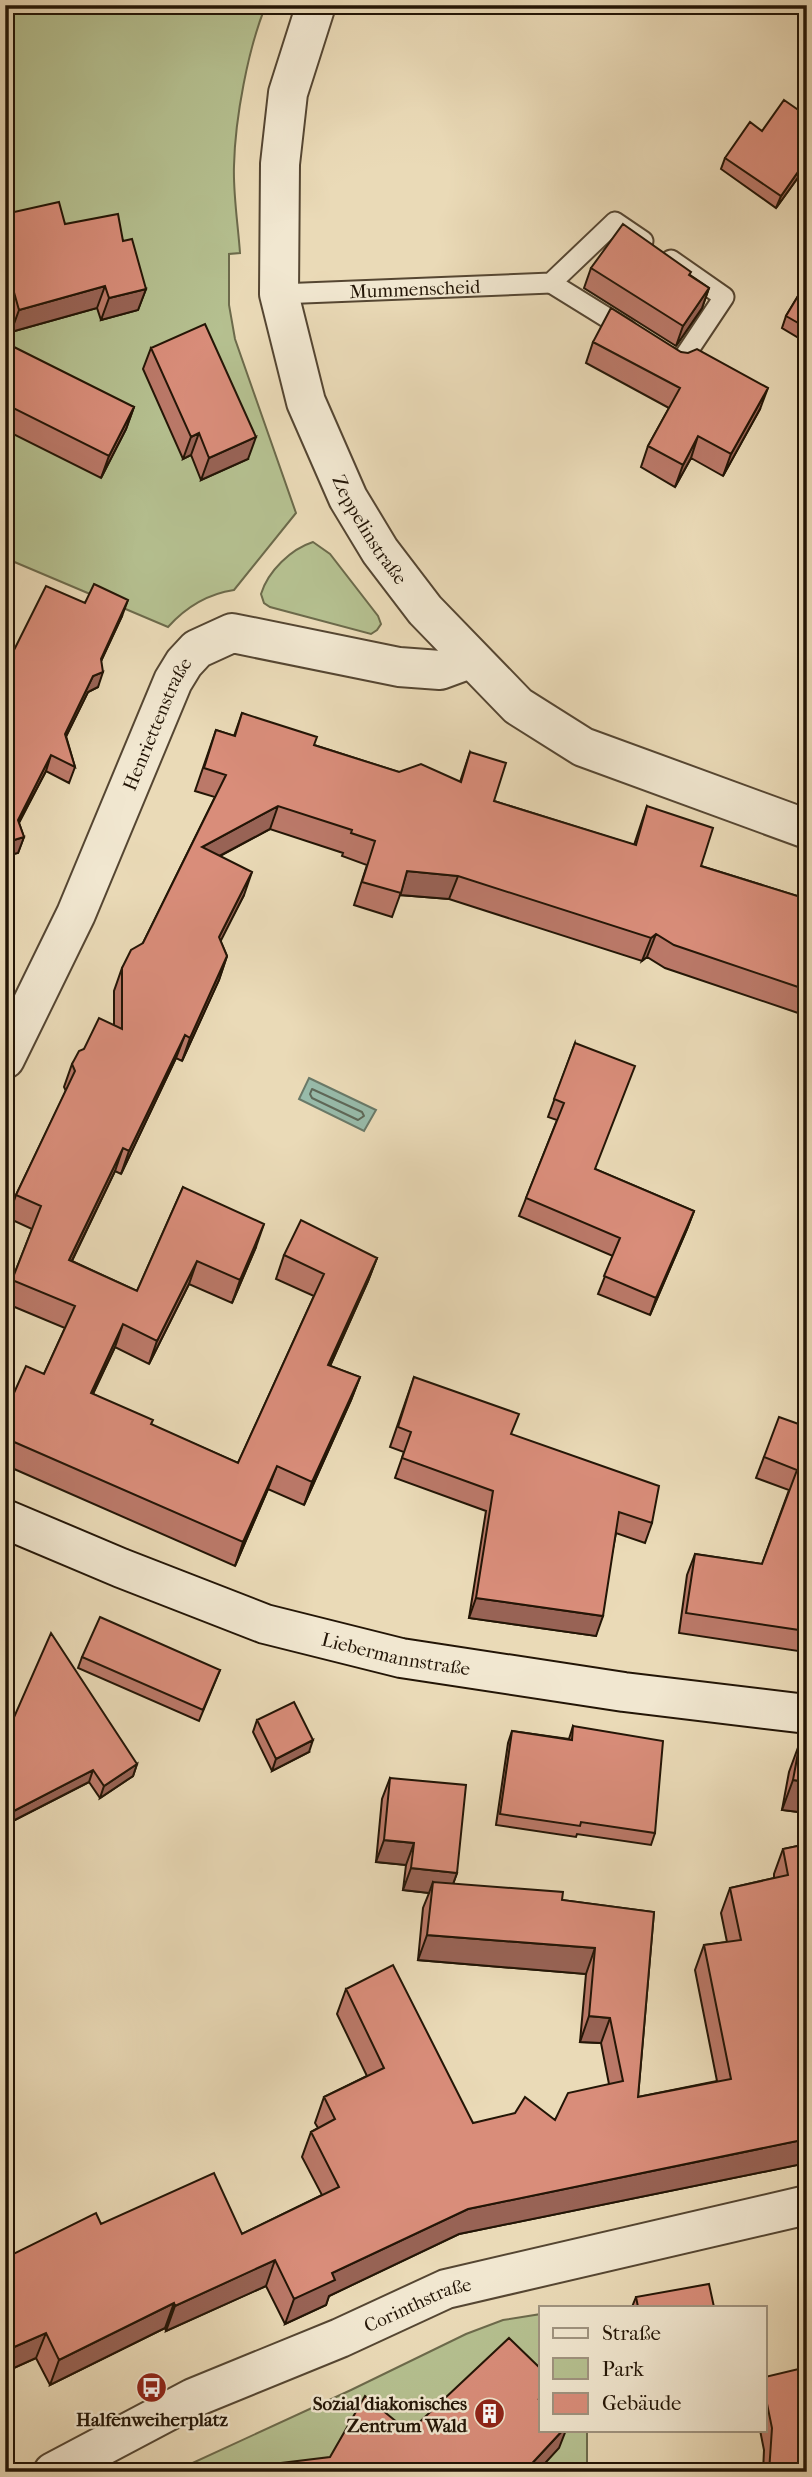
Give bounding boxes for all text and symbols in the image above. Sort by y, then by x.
street label: Mummenscheid [349,276,482,303]
street label: Zeppelinstraße [327,472,411,589]
street label: Henriettenstraße [119,654,197,794]
street label: Liebermannstraße [319,1629,472,1680]
street label: Corinthstraße [361,2273,474,2337]
legend [539,2306,766,2432]
text: Straße [602,2321,661,2345]
text: Park [602,2357,644,2381]
bus stop icon: Halfenweiherplatz [135,2371,169,2405]
text: Gebäude [602,2391,682,2415]
place label: Sozial diakonisches Zentrum Wald [313,2393,468,2437]
building icon: Sozial diakonisches Zentrum Wald [473,2397,507,2431]
place label: Halfenweiherplatz [76,2409,228,2431]

